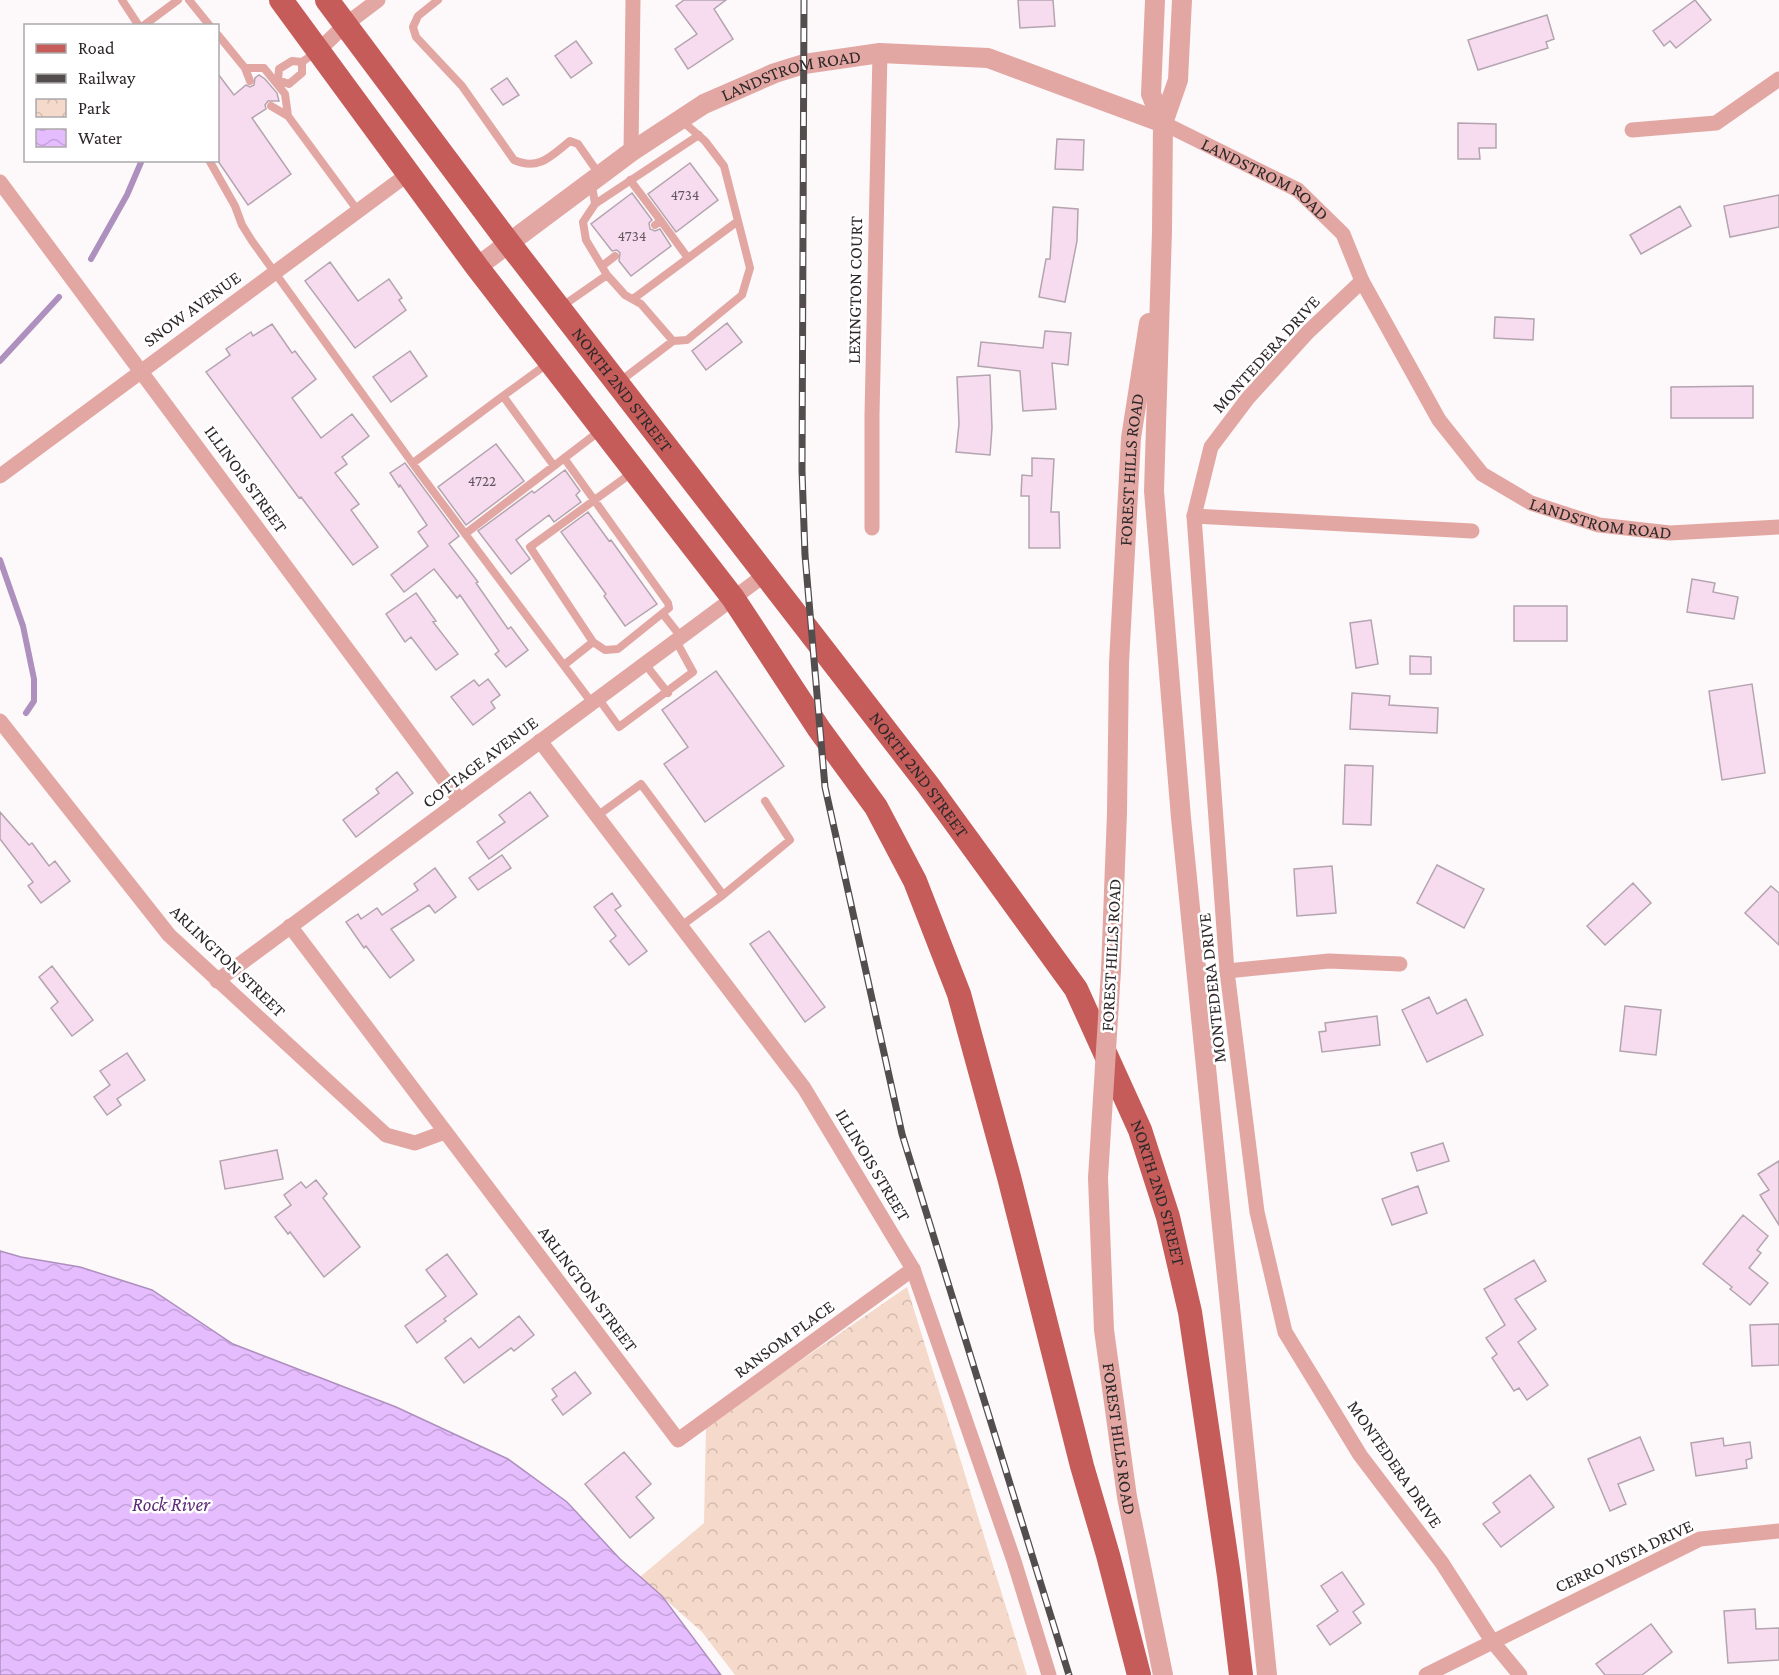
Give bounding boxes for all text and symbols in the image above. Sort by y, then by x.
legend [24,24,219,162]
text: Road [78,38,115,58]
street label: LANDSTROM ROAD [718,46,862,105]
text: Railway [78,68,136,88]
text: Park [78,98,110,118]
text: Water [78,128,123,148]
street label: LANDSTROM ROAD [1198,134,1333,224]
house number: 4734 [671,187,699,203]
street label: LEXINGTON COURT [844,216,866,364]
house number: 4734 [618,228,646,244]
street label: SNOW AVENUE [140,267,245,351]
street label: MONTEDERA DRIVE [1208,291,1324,417]
street label: NORTH 2ND STREET [568,324,677,456]
street label: FOREST HILLS ROAD [1115,392,1148,546]
street label: ILLINOIS STREET [200,422,292,537]
house number: 4722 [468,473,496,489]
street label: LANDSTROM ROAD [1527,493,1673,543]
street label: NORTH 2ND STREET [865,708,973,841]
street label: COTTAGE AVENUE [418,712,542,812]
street label: FOREST HILLS ROAD [1097,878,1125,1032]
street label: ARLINGTON STREET [166,901,290,1021]
street label: MONTEDERA DRIVE [1194,912,1230,1064]
street label: ILLINOIS STREET [832,1105,914,1225]
street label: NORTH 2ND STREET [1127,1116,1189,1268]
street label: ARLINGTON STREET [534,1222,642,1356]
street label: RANSOM PLACE [730,1296,838,1382]
street label: FOREST HILLS ROAD [1099,1362,1140,1516]
street label: MONTEDERA DRIVE [1344,1397,1447,1532]
water label: Rock River [132,1493,211,1515]
street label: CERRO VISTA DRIVE [1552,1515,1696,1597]

